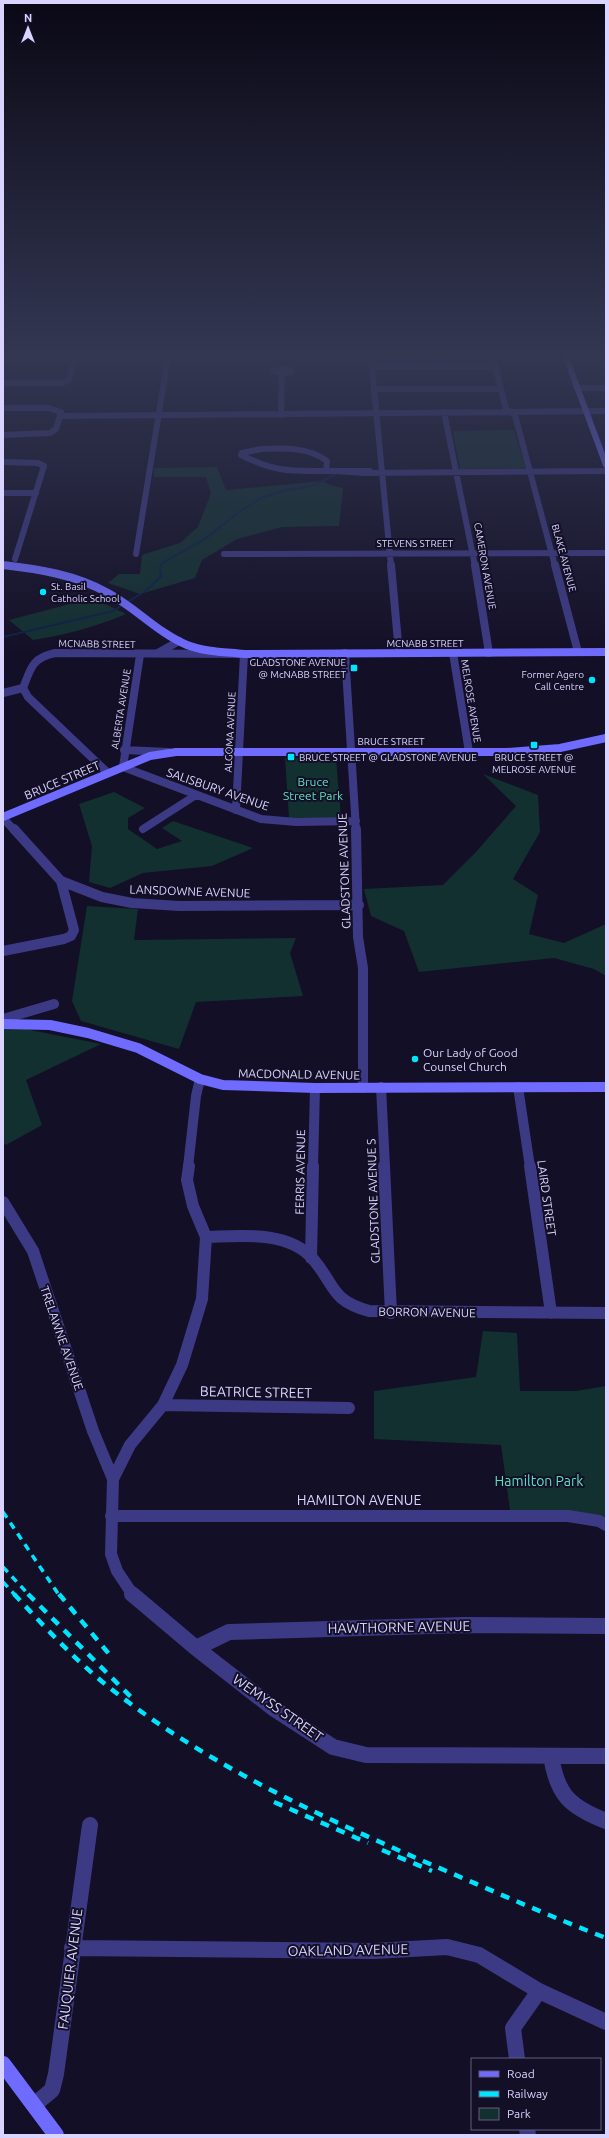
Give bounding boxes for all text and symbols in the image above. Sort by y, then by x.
north arrow [8,8,48,48]
text: N [24,12,32,24]
street label: CAMERON AVENUE [472,522,498,611]
street label: BLAKE AVENUE [550,523,578,593]
street label: STEVENS STREET [377,538,454,549]
place label: St. Basil Catholic School [51,581,120,604]
marker: St. Basil Catholic School [38,587,48,597]
street label: MCNABB STREET [58,638,136,650]
street label: MCNABB STREET [386,638,464,649]
place label: GLADSTONE AVENUE @ McNABB STREET [250,657,346,680]
street label: MELROSE AVENUE [459,659,483,744]
marker: GLADSTONE AVENUE @ McNABB STREET [349,663,359,673]
street label: ALBERTA AVENUE [109,668,133,750]
place label: Former Agero Call Centre [521,669,584,692]
marker: Former Agero Call Centre [587,675,597,685]
street label: ALGOMA AVENUE [222,691,238,773]
street label: BRUCE STREET [357,736,425,747]
marker: BRUCE STREET @ MELROSE AVENUE [529,740,539,750]
marker: BRUCE STREET @ GLADSTONE AVENUE [286,752,296,762]
place label: BRUCE STREET @ GLADSTONE AVENUE [299,752,477,763]
place label: BRUCE STREET @ MELROSE AVENUE [492,752,576,775]
street label: BRUCE STREET [22,758,102,802]
street label: SALISBURY AVENUE [165,765,271,813]
park label: Bruce Street Park [283,775,343,802]
street label: GLADSTONE AVENUE [335,813,353,929]
street label: LANSDOWNE AVENUE [129,882,251,900]
place label: Our Lady of Good Counsel Church [423,1046,518,1073]
marker: Our Lady of Good Counsel Church [410,1054,420,1064]
street label: MACDONALD AVENUE [238,1066,360,1082]
street label: FERRIS AVENUE [293,1129,307,1215]
street label: GLADSTONE AVENUE S [364,1138,382,1264]
street label: LAIRD STREET [535,1159,559,1237]
street label: TRELAWNE AVENUE [38,1284,86,1392]
street label: BORRON AVENUE [378,1305,476,1319]
street label: BEATRICE STREET [200,1383,313,1401]
park label: Hamilton Park [495,1473,583,1489]
street label: HAMILTON AVENUE [297,1492,421,1508]
street label: HAWTHORNE AVENUE [328,1618,471,1636]
street label: WEMYSS STREET [230,1671,326,1745]
street label: FAUQUIER AVENUE [55,1907,85,2030]
street label: OAKLAND AVENUE [288,1941,409,1959]
legend [471,2058,601,2130]
text: Road [507,2067,535,2080]
text: Railway [507,2087,548,2100]
text: Park [507,2107,531,2120]

